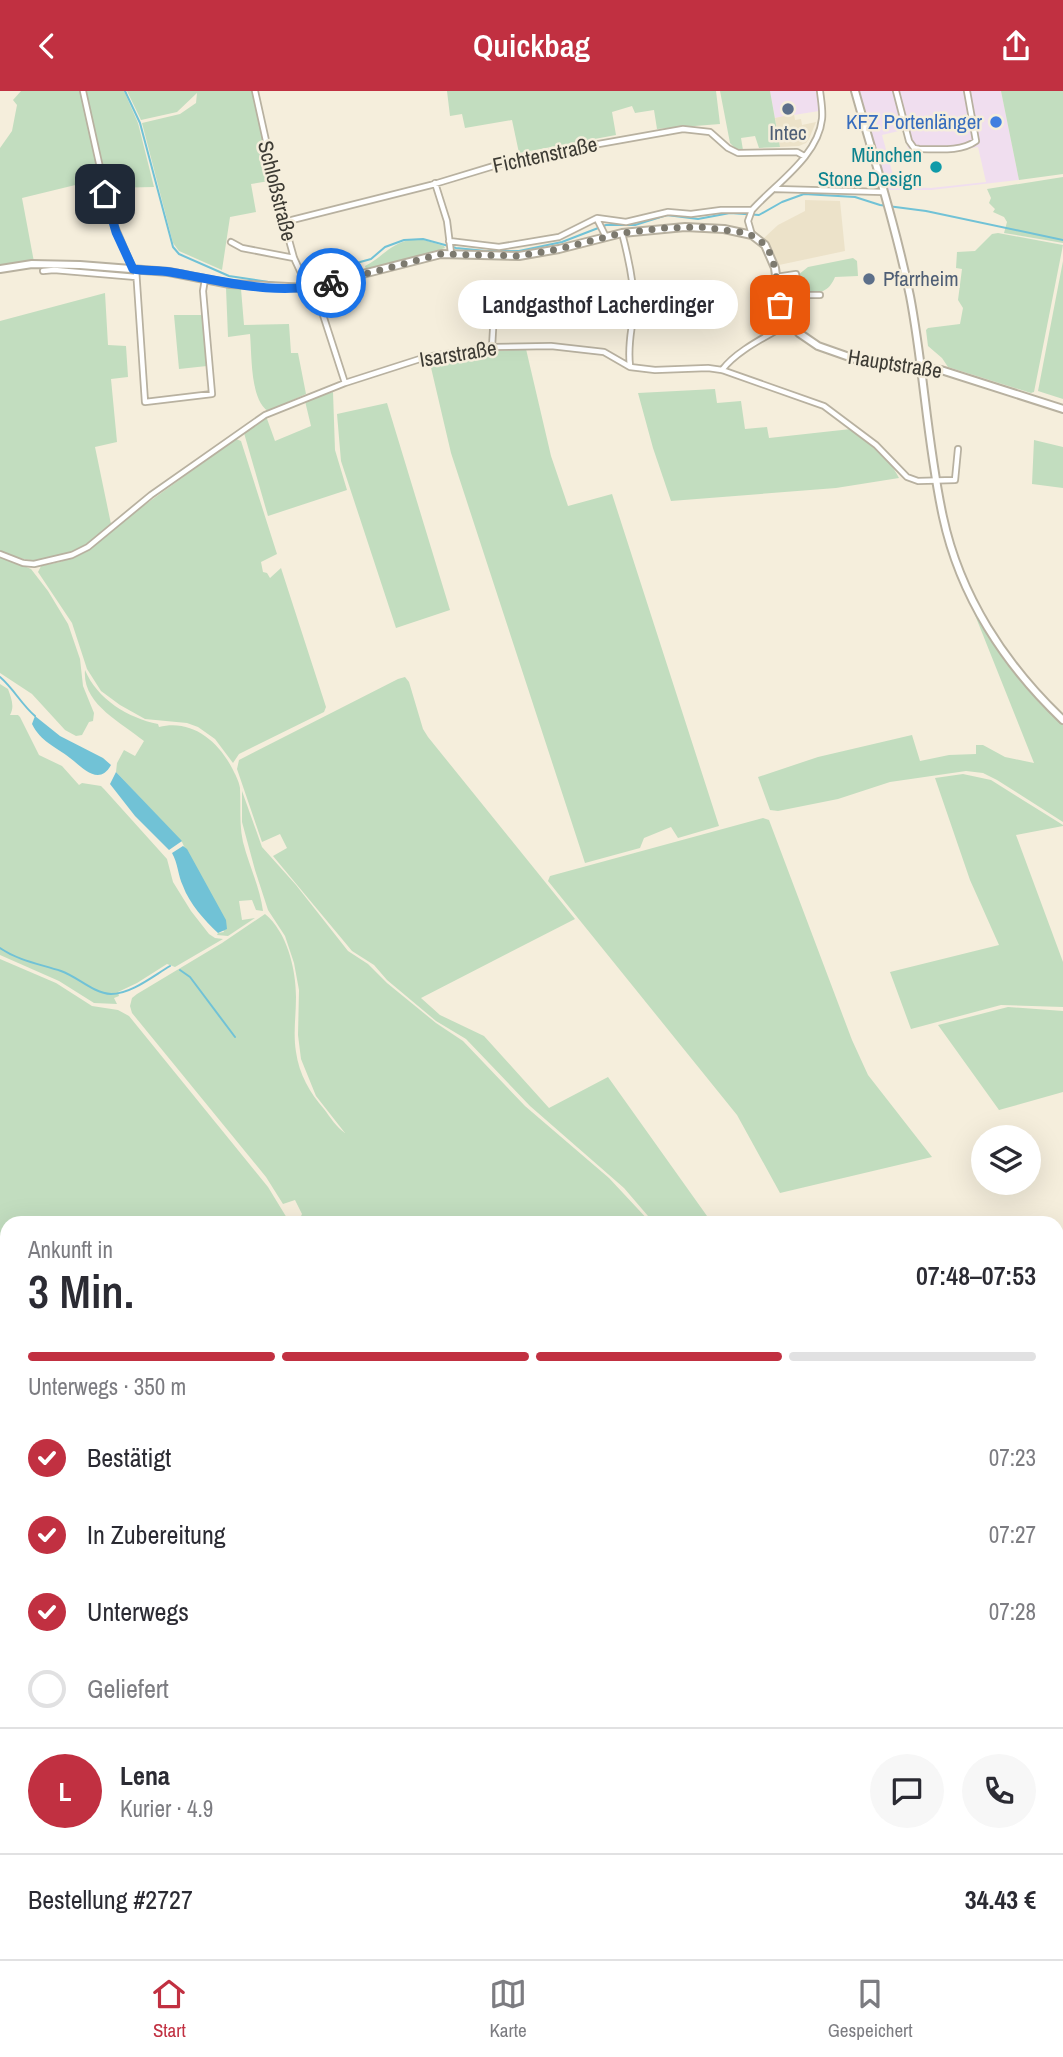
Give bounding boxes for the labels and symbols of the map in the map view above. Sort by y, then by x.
marker: Intec [780,101,796,117]
place label: KFZ Portenlänger [846,107,982,136]
marker: KFZ Portenlänger [988,114,1004,130]
place label: Intec [769,118,807,147]
street label: Fichtenstraße [490,129,600,180]
street label: Schloßstraße [251,138,304,244]
place label: München Stone Design [818,140,922,193]
marker: München Stone Design [928,159,944,175]
pin [75,164,135,224]
courier [296,248,366,318]
place label: Pfarrheim [883,264,959,293]
marker: Pfarrheim [861,271,877,287]
pin [750,275,810,335]
callout: Landgasthof Lacherdinger [458,281,738,329]
street label: Isarstraße [417,333,498,374]
street label: Hauptstraße [846,342,944,385]

